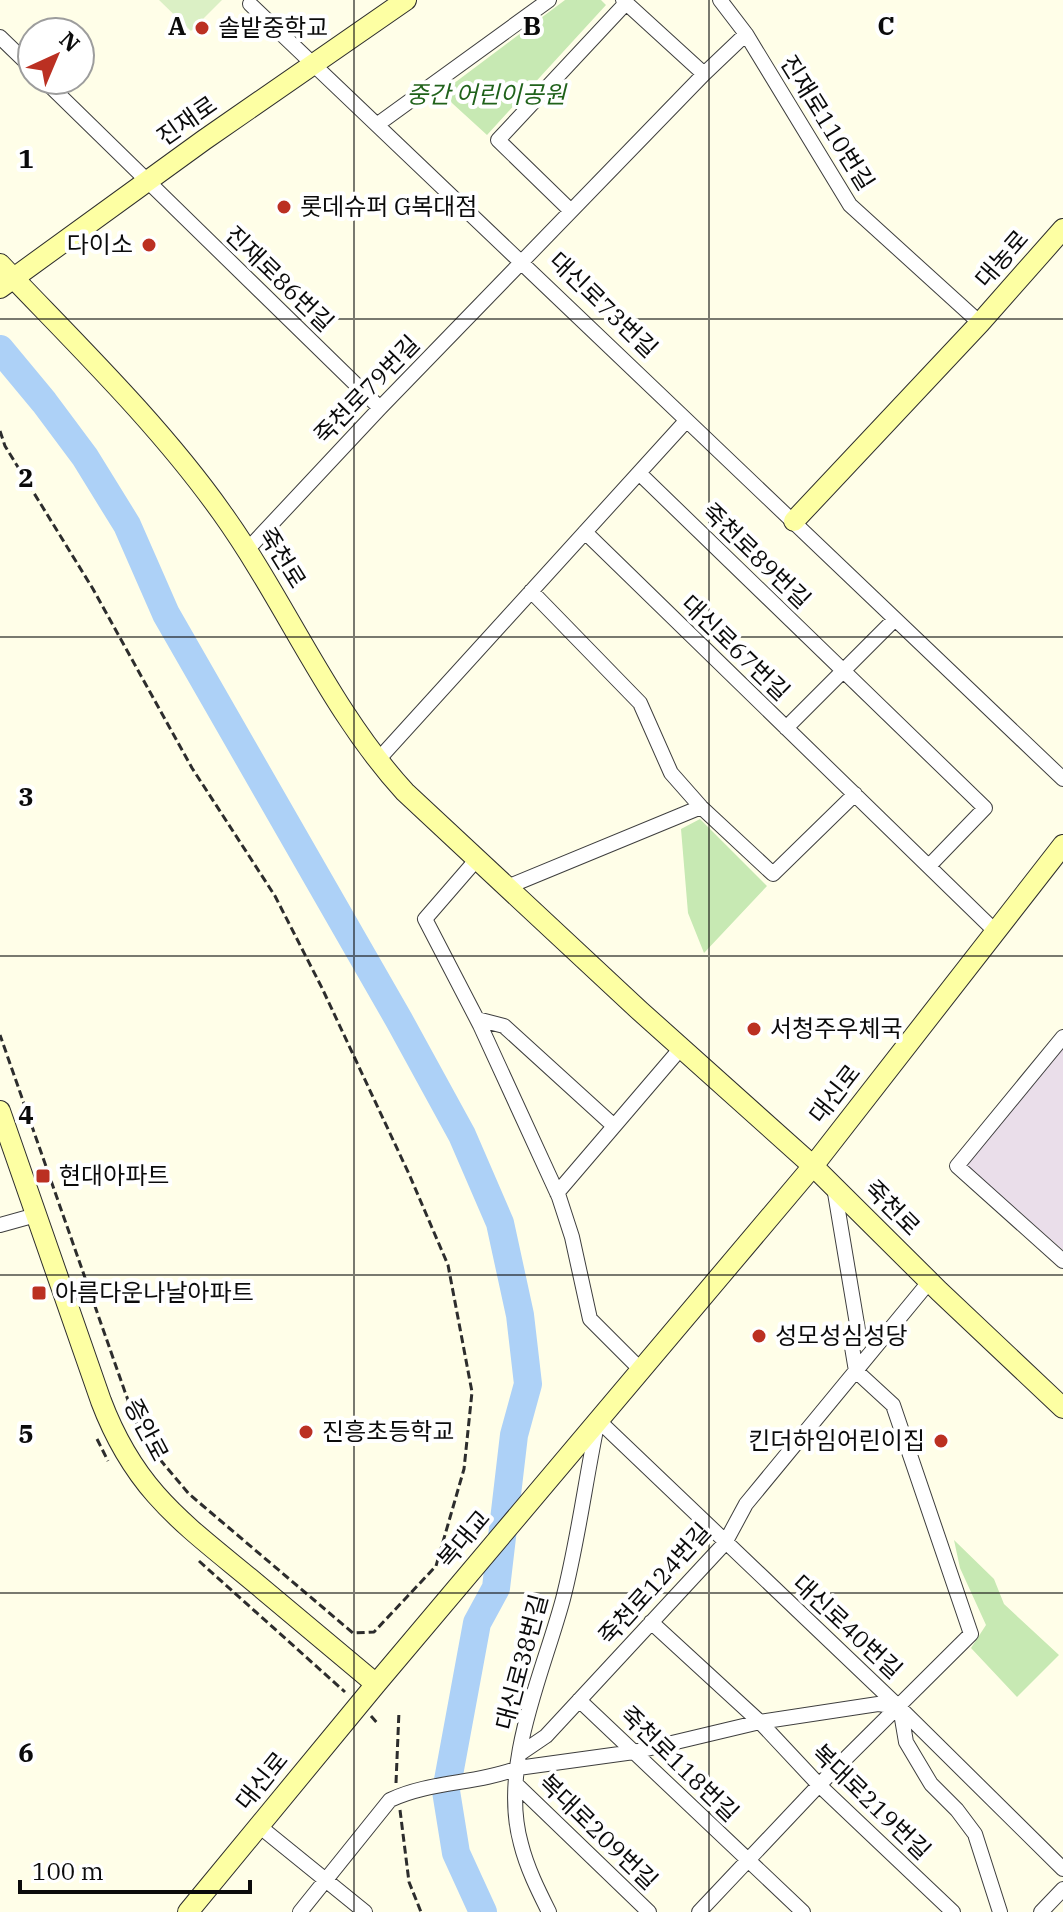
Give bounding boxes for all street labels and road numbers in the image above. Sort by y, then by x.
street label: 진재로110번길 [774,49,882,196]
street label: 진재로 [150,88,223,152]
street label: 진재로86번길 [219,218,341,338]
street label: 대농로 [967,223,1035,294]
street label: 대신로73번길 [543,244,665,364]
street label: 죽천로79번길 [306,328,426,450]
street label: 죽천로89번길 [696,495,818,615]
street label: 죽천로 [252,521,314,594]
street label: 대신로67번길 [675,587,797,707]
street label: 대신로 [801,1057,867,1129]
street label: 죽천로 [858,1173,927,1242]
street label: 증안로 [117,1393,177,1466]
street label: 복대교 [430,1503,497,1574]
street label: 죽천로124번길 [591,1516,718,1651]
street label: 대신로40번길 [786,1567,909,1685]
street label: 대신로38번길 [488,1590,555,1733]
street label: 죽천로118번길 [613,1698,746,1828]
street label: 복대로219번길 [805,1736,938,1866]
street label: 대신로 [228,1745,295,1816]
street label: 복대로209번길 [532,1766,665,1896]

